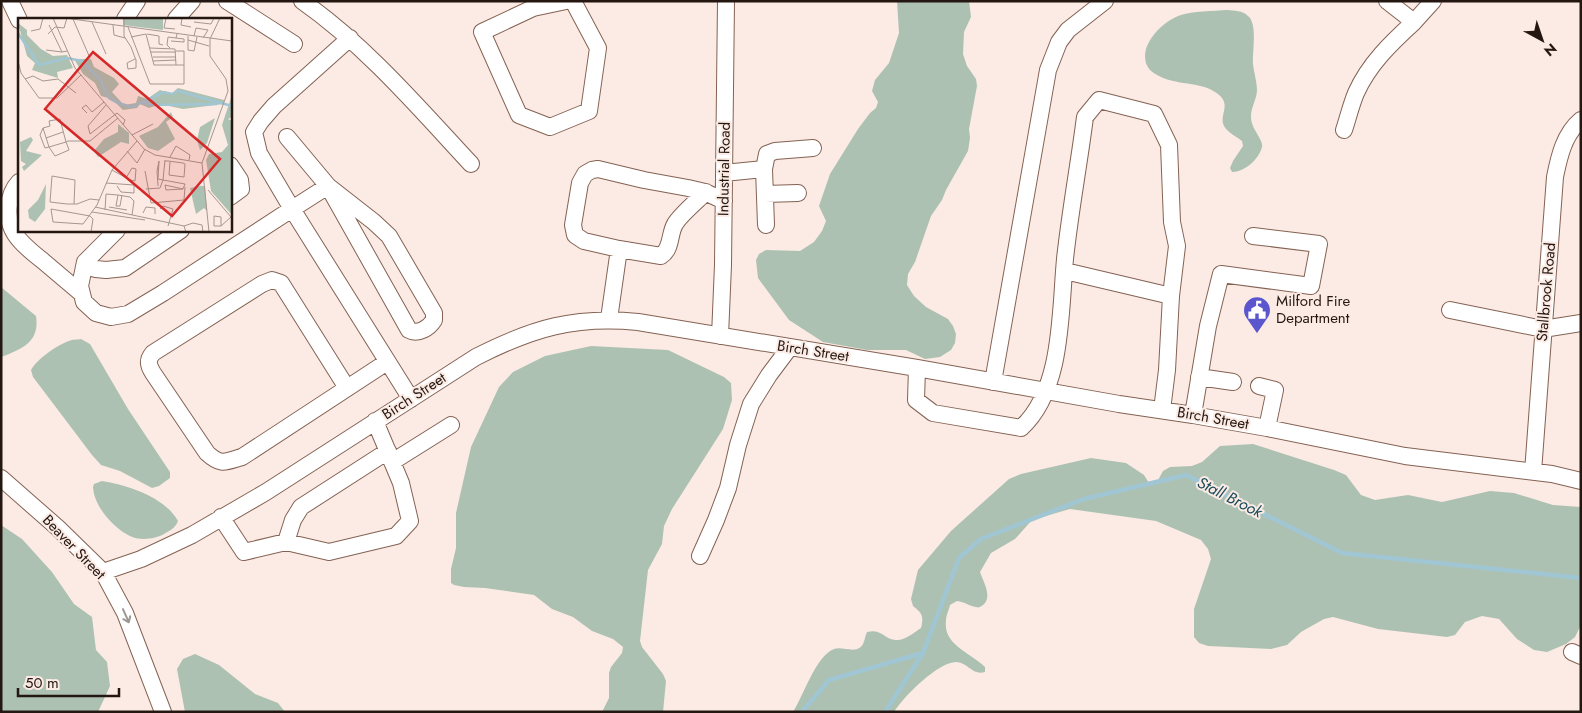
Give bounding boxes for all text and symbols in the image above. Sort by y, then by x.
north arrow [1517,15,1567,65]
inset map [18,18,231,231]
text: N [1540,39,1561,61]
street label: Industrial Road [712,122,736,216]
street label: Stallbrook Road [1531,242,1561,342]
place label: Milford Fire Department [1276,290,1350,329]
public building icon: Milford Fire Department [1242,295,1272,334]
street label: Birch Street [775,334,851,368]
street label: Birch Street [378,367,451,425]
street label: Birch Street [1175,401,1251,435]
water label: Stall Brook [1193,471,1268,524]
street label: Beaver Street [37,510,111,585]
one-way arrow [121,608,131,623]
scale bar [18,666,119,698]
text: 50 m [25,672,59,694]

